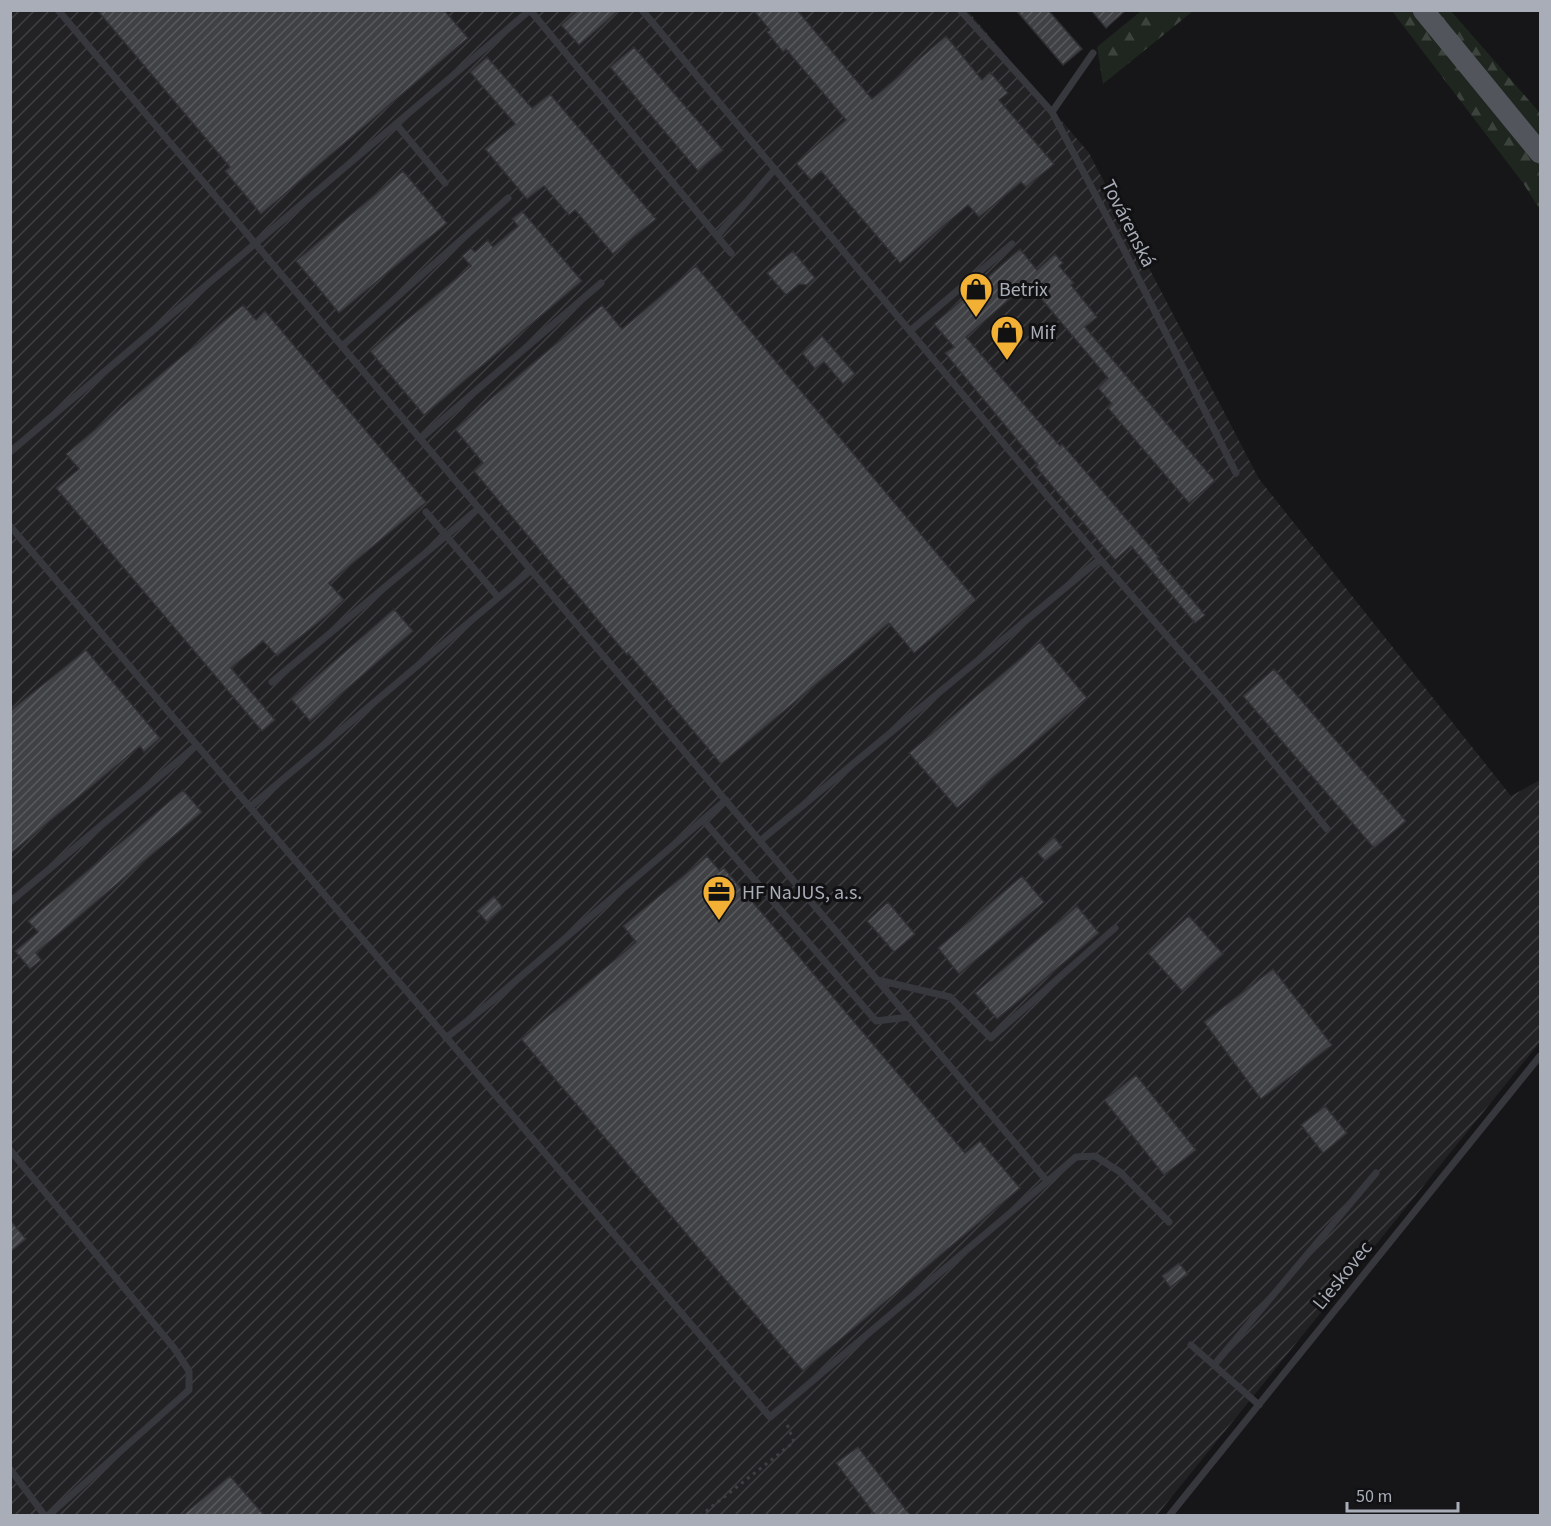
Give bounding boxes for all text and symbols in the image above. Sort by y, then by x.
street label: Továrenská [1094,175,1162,272]
shop icon: Betrix [958,271,994,318]
place label: Betrix [999,276,1048,304]
shop icon: Mif [989,314,1025,361]
place label: Mif [1030,319,1056,347]
office icon: HF NaJUS, a.s. [701,874,737,921]
place label: HF NaJUS, a.s. [742,879,862,907]
street label: Lieskovec [1306,1235,1379,1316]
scale bar [1347,1475,1458,1513]
text: 50 m [1356,1484,1392,1509]

